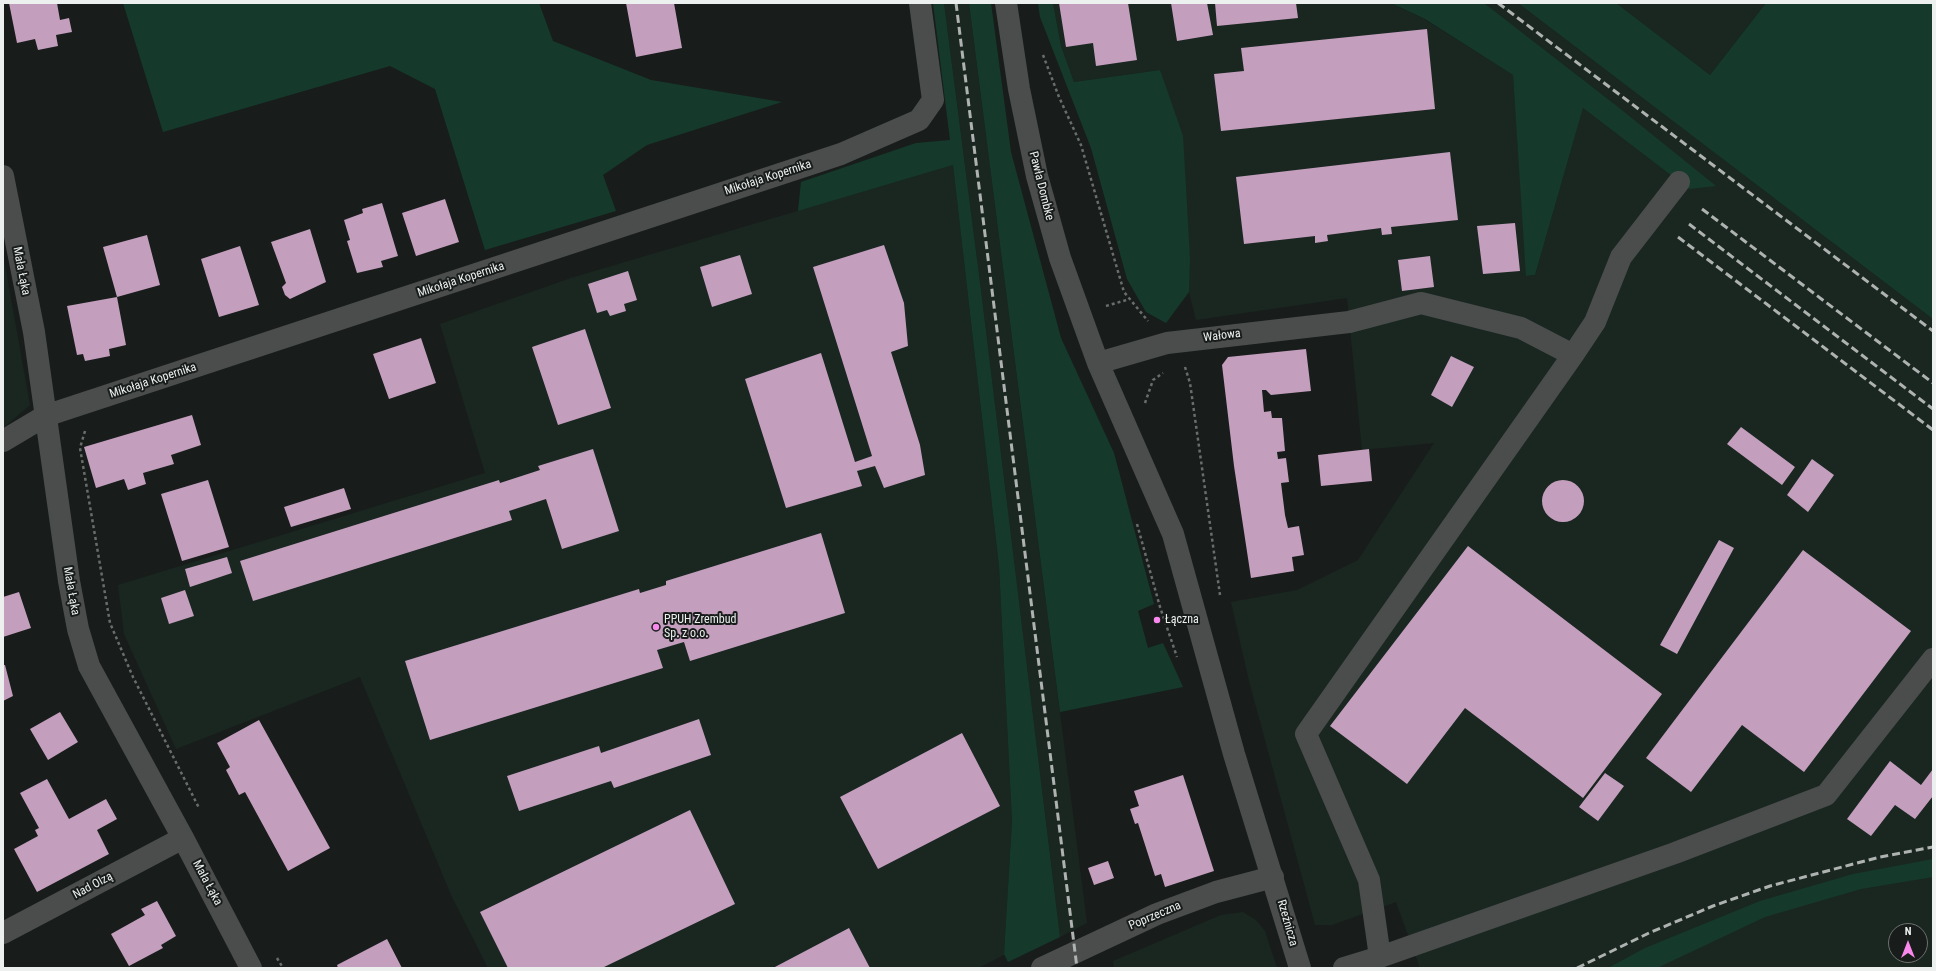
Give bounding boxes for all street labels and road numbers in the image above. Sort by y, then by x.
street label: Pawła Dombke [1026,150,1056,222]
street label: Mikołaja Kopernika [723,157,813,199]
street label: Mała Łąka [9,246,33,296]
street label: Mikołaja Kopernika [416,259,506,301]
street label: Wałowa [1203,327,1241,345]
street label: Mikołaja Kopernika [108,360,198,402]
street label: Mała Łąka [60,566,82,616]
street label: Mała Łąka [189,858,225,908]
street label: Nad Olzą [71,870,115,902]
street label: Rzeźnicza [1274,898,1300,948]
street label: Poprzeczna [1127,899,1183,933]

